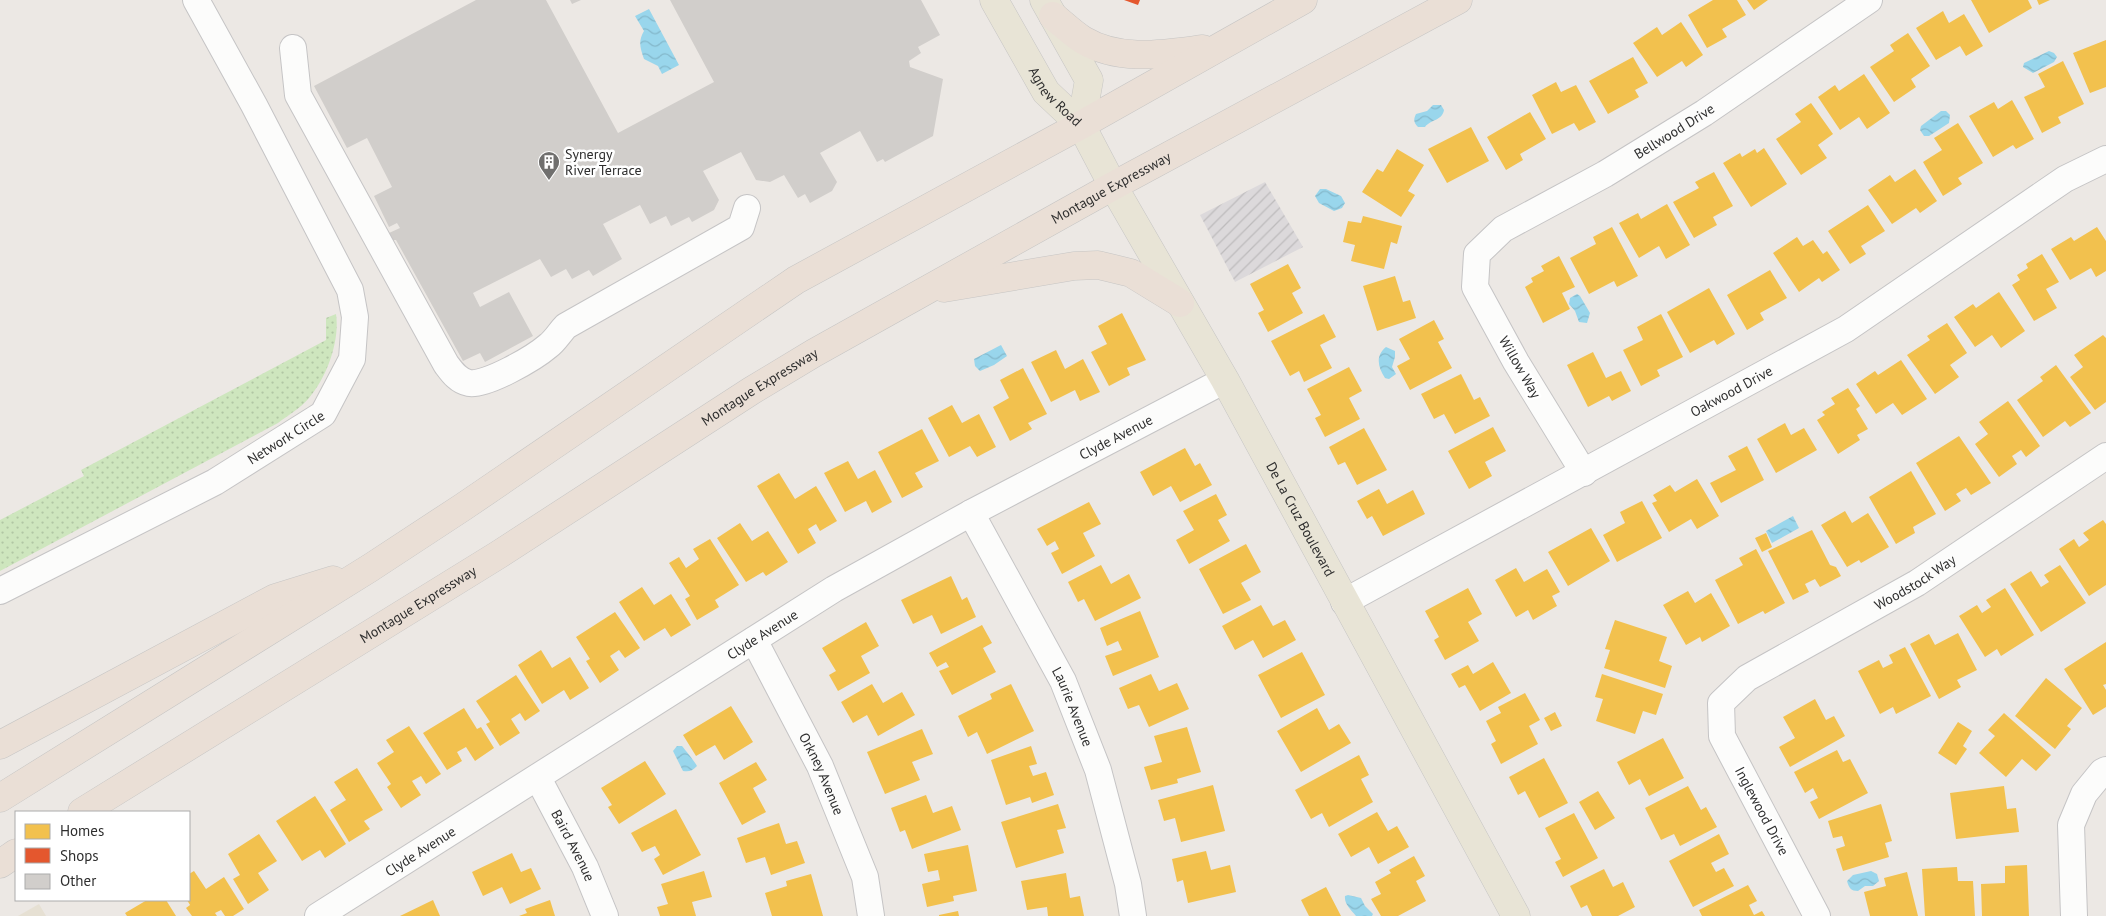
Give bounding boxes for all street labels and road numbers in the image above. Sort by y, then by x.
street label: Agnew Road [1025,64,1086,130]
street label: Bellwood Drive [1631,100,1718,163]
street label: Montague Expressway [1048,147,1174,228]
street label: Willow Way [1495,333,1545,402]
street label: Montague Expressway [698,344,821,430]
street label: Oakwood Drive [1687,362,1776,421]
street label: Network Circle [244,406,328,468]
street label: Clyde Avenue [1076,411,1156,464]
street label: De La Cruz Boulevard [1262,459,1339,579]
street label: Woodstock Way [1871,550,1960,614]
street label: Montague Expressway [356,561,480,647]
street label: Clyde Avenue [724,605,801,664]
street label: Laurie Avenue [1048,664,1097,749]
street label: Orkney Avenue [795,729,848,818]
street label: Inglewood Drive [1731,763,1793,859]
street label: Baird Avenue [547,806,599,884]
street label: Clyde Avenue [381,822,459,880]

